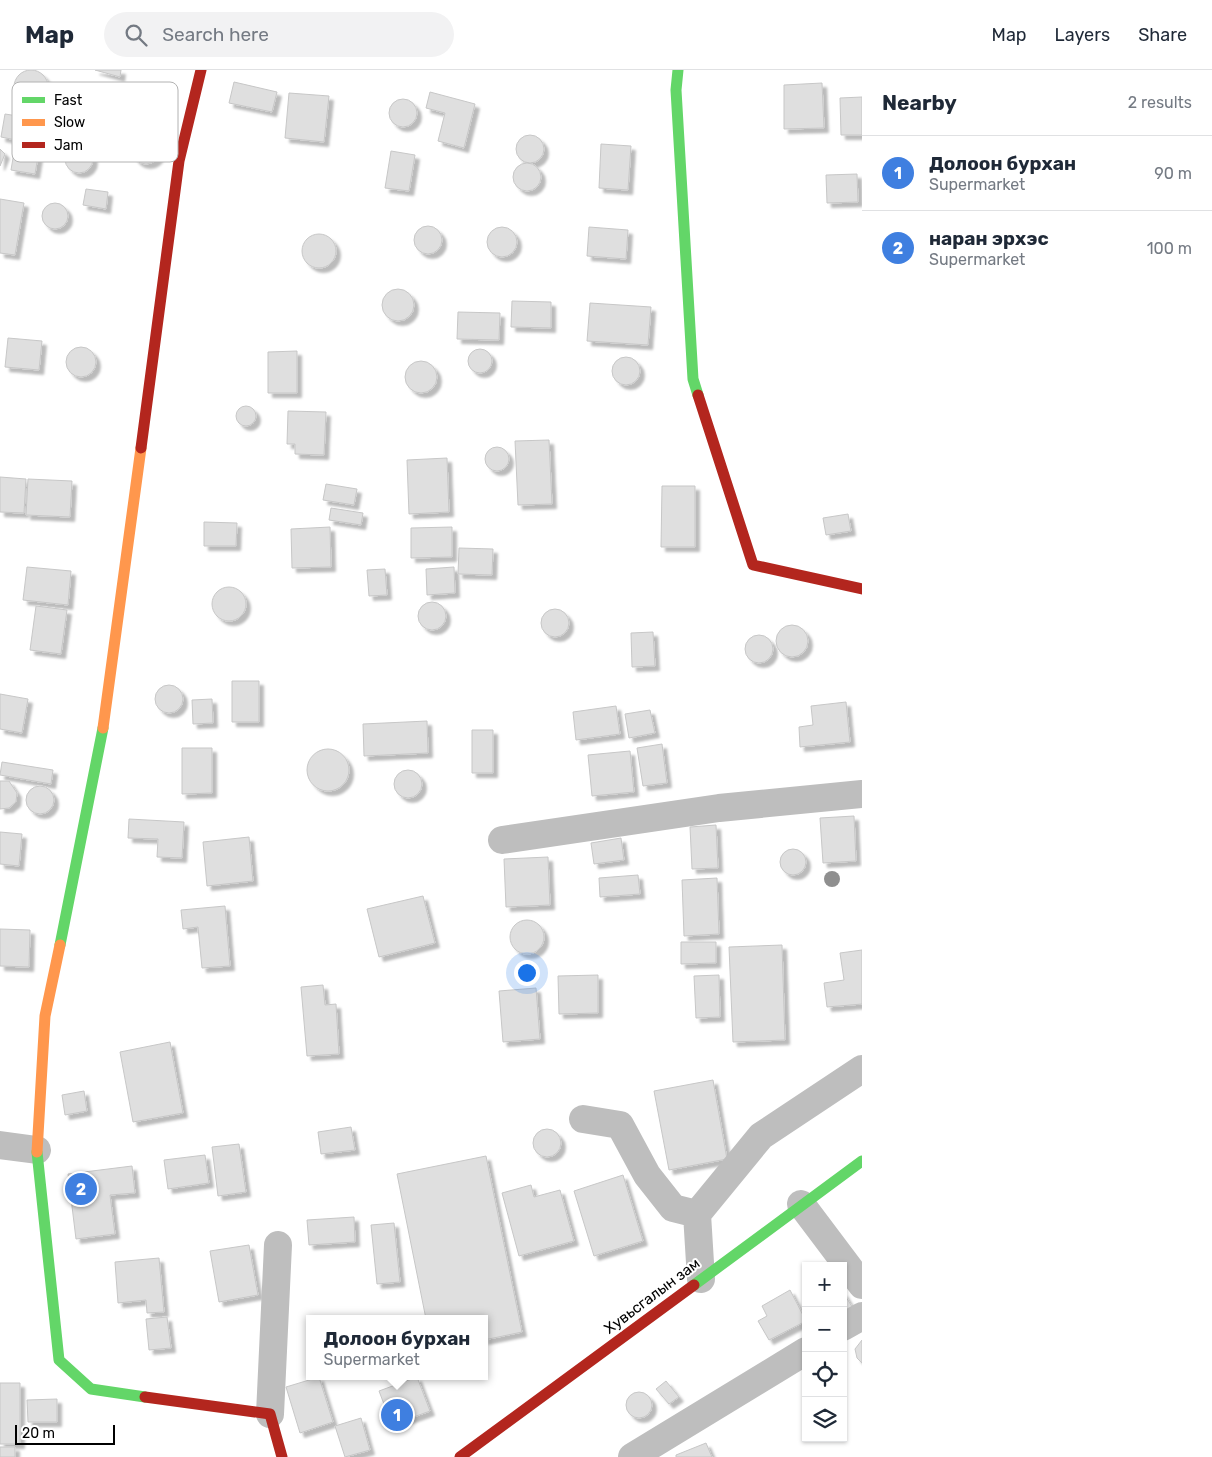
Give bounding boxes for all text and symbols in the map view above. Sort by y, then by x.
search box [104,12,454,57]
text: Map [25,21,74,49]
icon: search [122,21,150,49]
text: Search here [162,23,269,46]
text: Map [992,24,1027,46]
text: Layers [1055,24,1110,46]
text: Share [1138,24,1187,46]
legend [12,82,178,162]
text: Nearby [882,90,957,115]
text: Fast [54,92,83,109]
text: 2 results [1128,93,1192,112]
text: Slow [54,114,85,131]
text: Jam [54,137,83,154]
text: Долоон бурхан [929,152,1076,175]
text: 1 [894,164,902,183]
text: 90 m [1154,164,1192,183]
text: Supermarket [929,175,1025,194]
text: наран эрхэс [929,227,1049,250]
text: 2 [893,239,903,258]
text: 100 m [1147,239,1192,258]
text: Supermarket [929,250,1025,269]
your location [514,960,540,986]
pin: 2 [65,1170,97,1208]
street label: Хувьсгалын зам [601,1254,703,1338]
map controls [802,1262,847,1442]
button: + [802,1262,847,1307]
button: − [802,1307,847,1352]
popup [306,1315,488,1380]
text: Долоон бурхан [323,1327,471,1350]
text: Supermarket [323,1350,420,1369]
button: locate [802,1352,847,1397]
pin: 1 [381,1396,413,1434]
button: layers [802,1397,847,1442]
scale bar [15,1422,115,1445]
text: 20 m [22,1425,55,1442]

